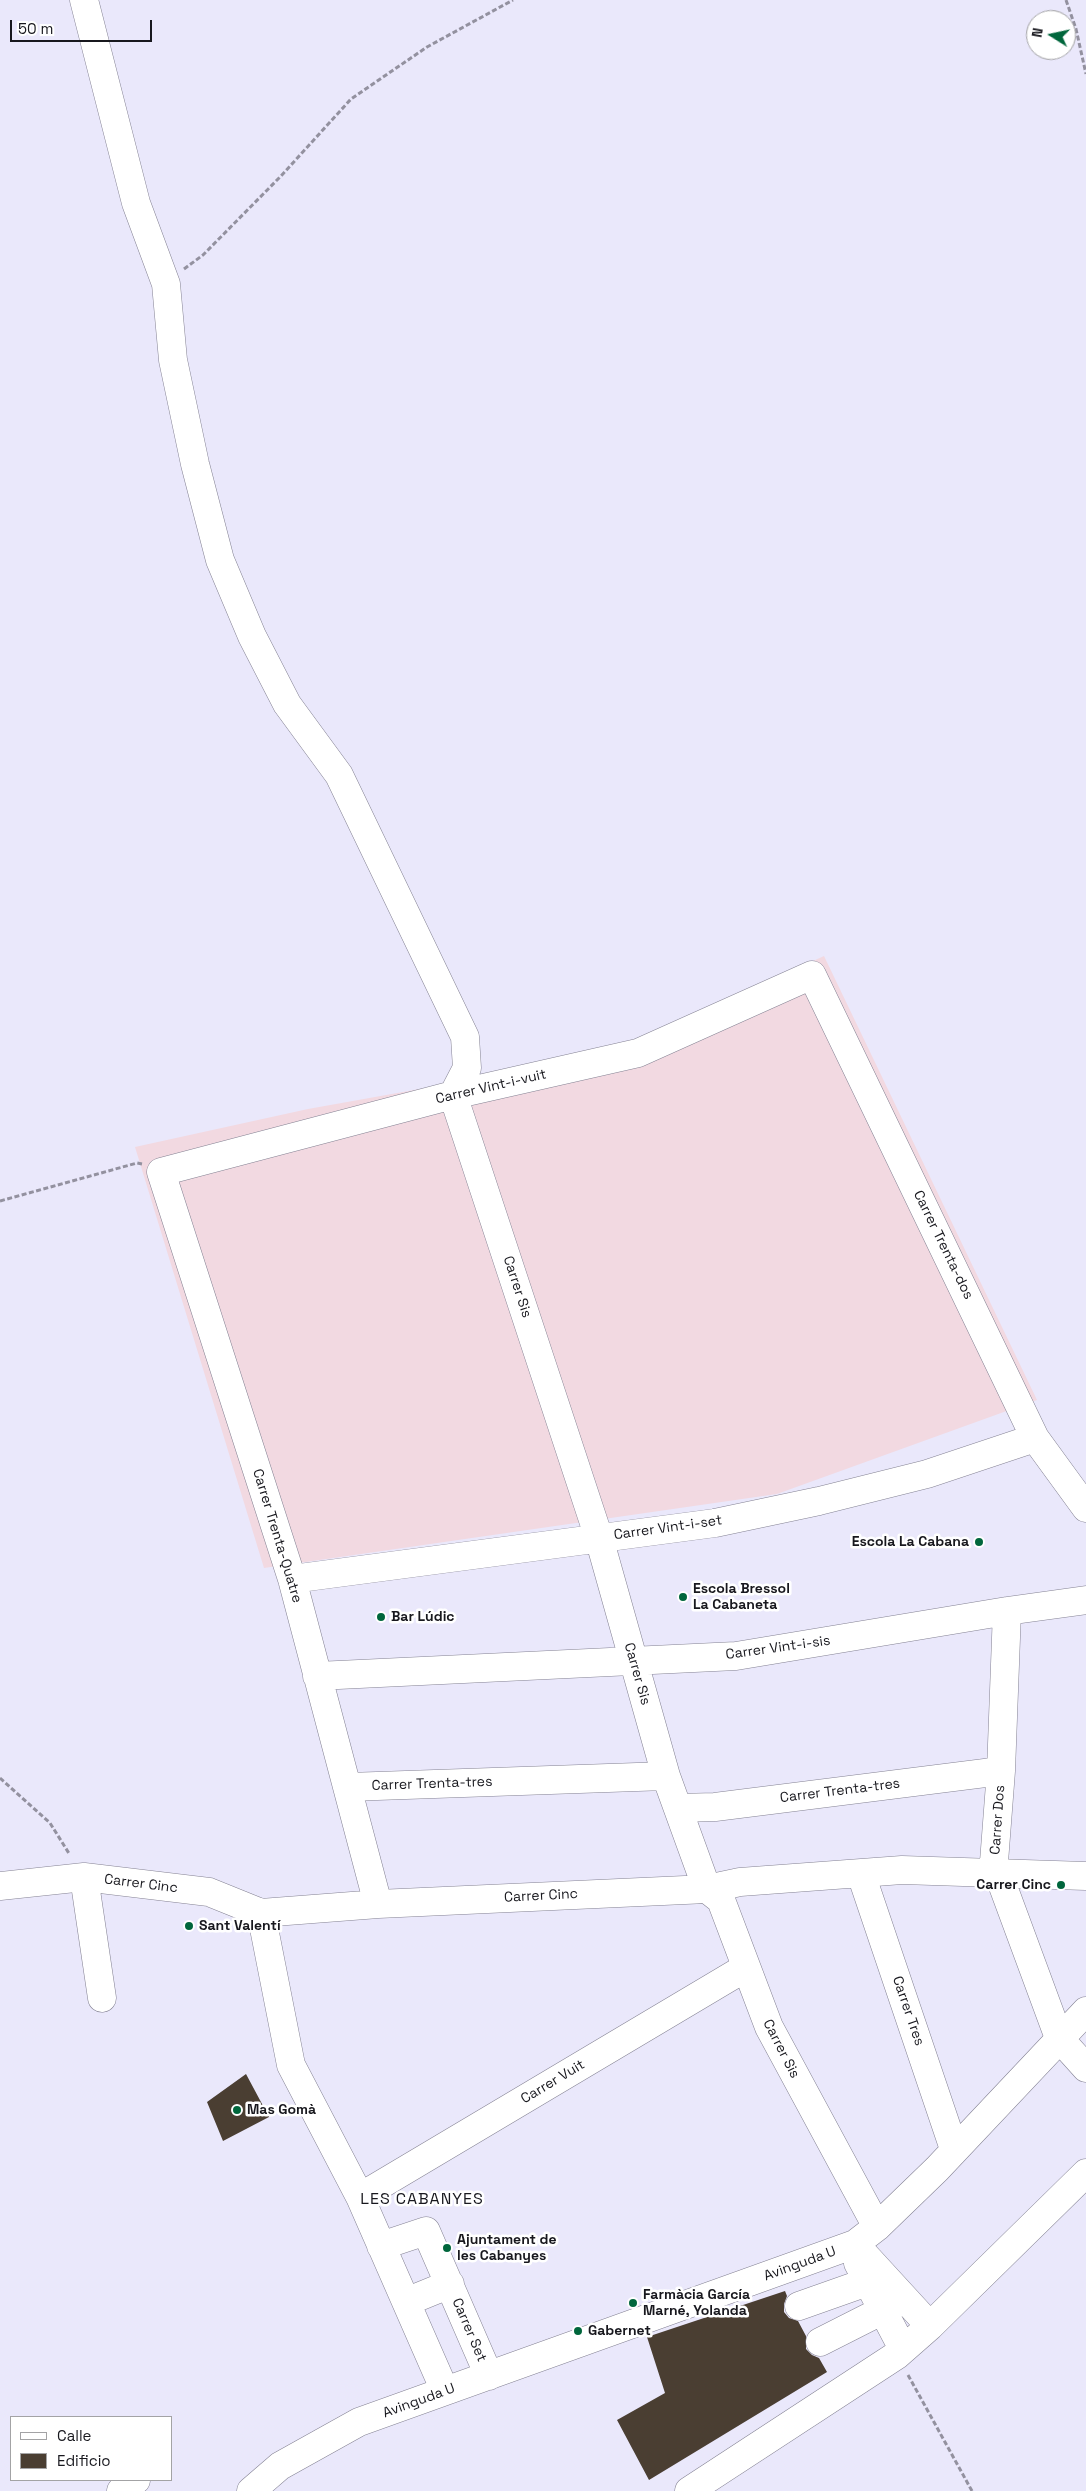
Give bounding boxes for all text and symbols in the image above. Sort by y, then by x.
scale bar [12,10,155,42]
north arrow [1026,10,1076,60]
text: 50 m [18,19,53,38]
text: N [1028,26,1047,39]
street label: Carrer Vint-i-vuit [434,1066,548,1108]
street label: Carrer Trenta-dos [909,1188,977,1302]
street label: Carrer Sis [499,1254,535,1320]
street label: Carrer Trenta-Quatre [249,1467,305,1605]
street label: Carrer Vint-i-set [613,1512,723,1544]
place label: Escola La Cabana [852,1534,969,1550]
marker: Escola La Cabana [973,1536,985,1548]
place label: Escola Bressol La Cabaneta [693,1581,790,1614]
marker: Escola Bressol La Cabaneta [677,1591,689,1603]
place label: Bar Lúdic [391,1609,455,1625]
marker: Bar Lúdic [375,1611,387,1623]
street label: Carrer Vint-i-sis [725,1632,831,1664]
street label: Carrer Sis [620,1641,654,1707]
street label: Carrer Trenta-tres [371,1773,493,1795]
street label: Carrer Trenta-tres [779,1775,901,1807]
street label: Carrer Dos [987,1785,1009,1855]
street label: Carrer Cinc [103,1871,179,1897]
place label: Carrer Cinc [976,1877,1051,1893]
marker: Carrer Cinc [1055,1879,1067,1891]
street label: Carrer Cinc [504,1886,578,1906]
place label: Sant Valentí [199,1918,281,1934]
marker: Sant Valentí [183,1920,195,1932]
street label: Carrer Tres [888,1974,928,2048]
street label: Carrer Sis [759,2017,803,2081]
street label: Carrer Vuit [518,2056,588,2108]
place label: Mas Gomà [247,2102,316,2118]
marker: Mas Gomà [231,2104,243,2116]
district label: LES CABANYES [359,2190,485,2210]
place label: Ajuntament de les Cabanyes [457,2232,557,2264]
marker: Ajuntament de les Cabanyes [441,2242,453,2254]
street label: Avinguda U [762,2243,838,2285]
place label: Farmàcia García Marné, Yolanda [643,2287,750,2320]
street label: Carrer Set [448,2296,490,2364]
marker: Farmàcia García Marné, Yolanda [627,2297,639,2309]
place label: Gabernet [588,2323,651,2339]
marker: Gabernet [572,2325,584,2337]
street label: Avinguda U [381,2380,457,2422]
legend [10,2416,172,2481]
text: Calle [57,2426,92,2445]
text: Edificio [57,2451,111,2470]

